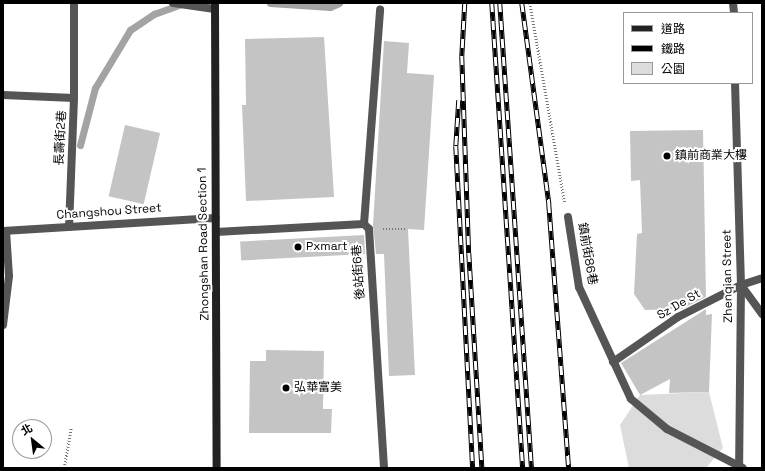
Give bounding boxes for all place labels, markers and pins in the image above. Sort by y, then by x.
place label: 鎮前商業大樓 [675,149,747,163]
marker: 鎮前商業大樓 [662,151,672,161]
place label: Pxmart [306,240,348,254]
marker: Pxmart [293,242,303,252]
place label: 弘華富美 [294,381,342,395]
marker: 弘華富美 [281,383,291,393]

